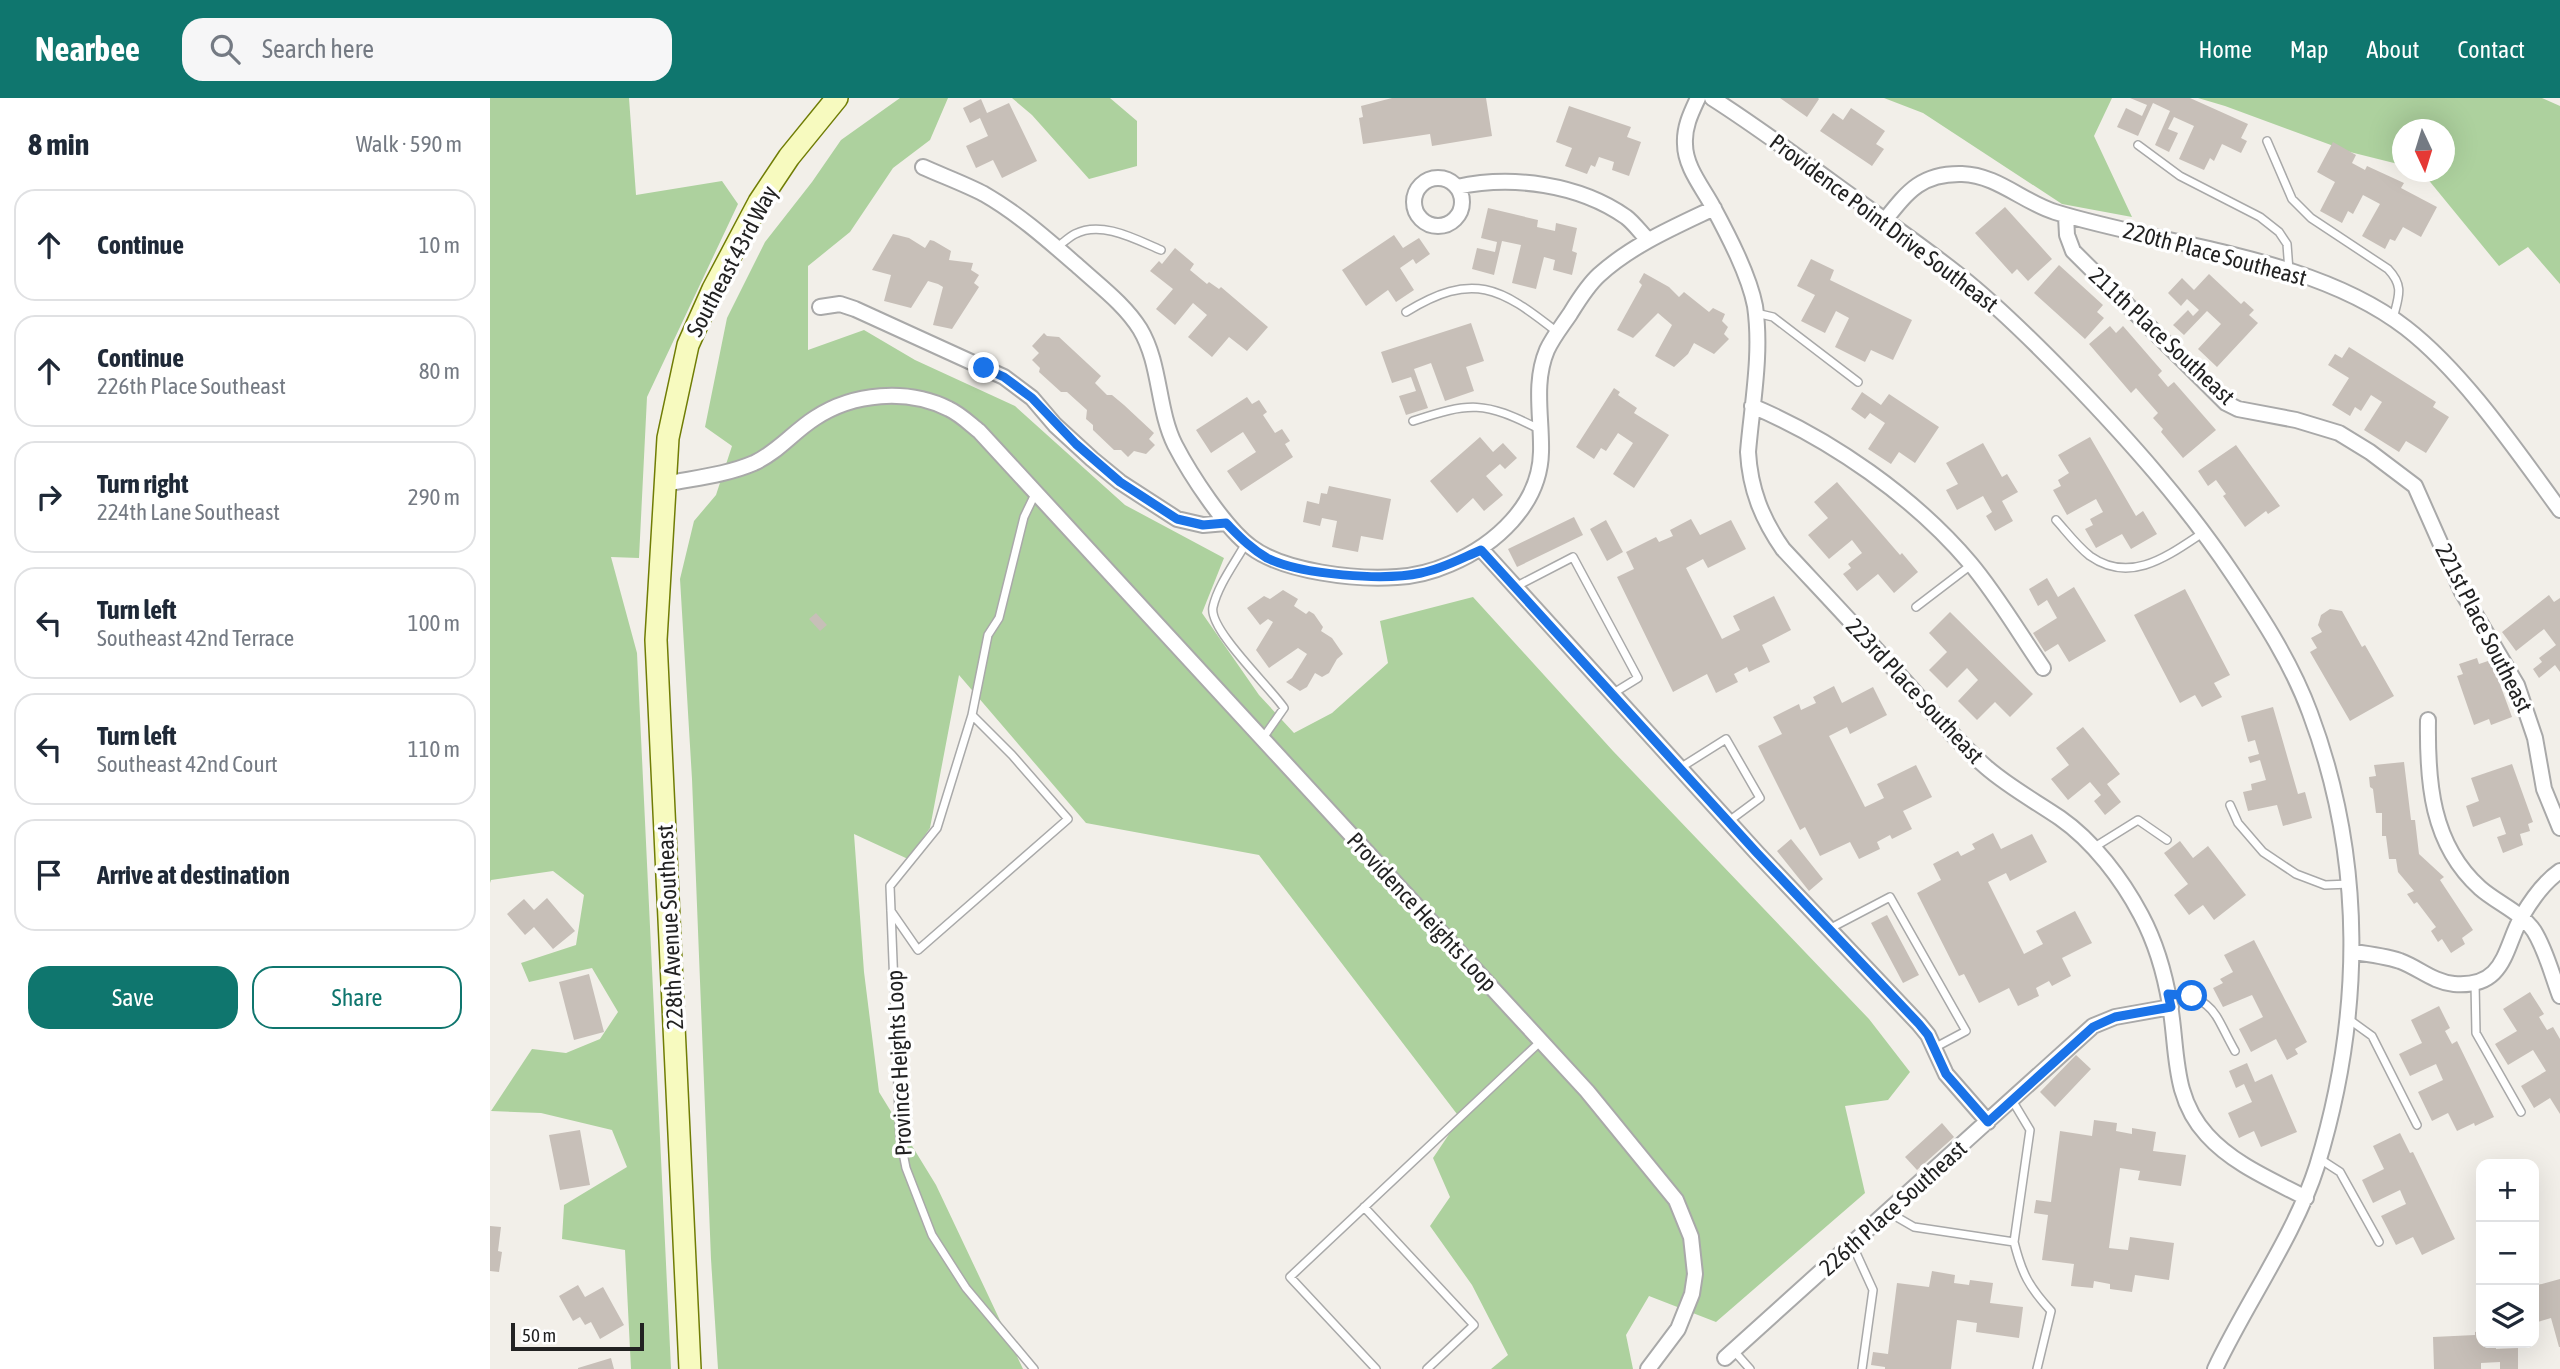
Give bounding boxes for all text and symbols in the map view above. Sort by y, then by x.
search box [182,18,672,81]
text: Nearbee [35,30,140,68]
icon: search [206,30,244,68]
text: Search here [262,34,374,64]
text: Home [2198,36,2252,63]
text: Map [2290,36,2328,63]
text: About [2366,36,2419,63]
text: Contact [2457,36,2525,63]
north arrow [2392,119,2455,182]
text: 8 min [28,127,89,161]
street label: Providence Point Drive Southeast [1765,129,2003,317]
text: Walk · 590 m [356,131,462,157]
street label: Southeast 43rd Way [681,181,783,341]
street label: 220th Place Southeast [2120,217,2310,291]
icon: ahead [30,226,68,264]
text: Continue [97,230,184,260]
text: 10 m [419,232,460,258]
street label: 211th Place Southeast [2084,262,2240,410]
text: Continue [97,343,184,373]
icon: ahead [30,352,68,390]
route end [968,352,999,383]
text: 80 m [419,358,460,384]
text: 226th Place Southeast [97,373,286,399]
text: Turn right [97,469,188,499]
icon: right [30,478,68,516]
text: 290 m [408,484,460,510]
text: 224th Lane Southeast [97,499,280,525]
street label: 221st Place Southeast [2430,539,2538,717]
text: Turn left [97,595,177,625]
icon: left [30,604,68,642]
text: 100 m [408,610,460,636]
street label: 223rd Place Southeast [1841,613,1989,769]
text: Southeast 42nd Terrace [97,625,294,651]
text: Turn left [97,721,177,751]
icon: left [30,730,68,768]
text: 110 m [408,736,460,762]
text: Southeast 42nd Court [97,751,278,777]
street label: 228th Avenue Southeast [652,824,688,1030]
street label: Providence Heights Loop [1342,827,1502,997]
icon: arrive [30,856,68,894]
text: Arrive at destination [97,860,290,890]
button: Save [28,966,238,1029]
button: Share [252,966,462,1029]
street label: Province Heights Loop [881,969,917,1157]
route start [2176,980,2207,1011]
street label: 226th Place Southeast [1814,1135,1972,1281]
map controls [2476,1159,2539,1348]
button: + [2476,1159,2539,1222]
button: − [2476,1222,2539,1285]
button: layers [2476,1285,2539,1348]
scale bar [511,1320,644,1352]
text: 50 m [522,1324,556,1346]

